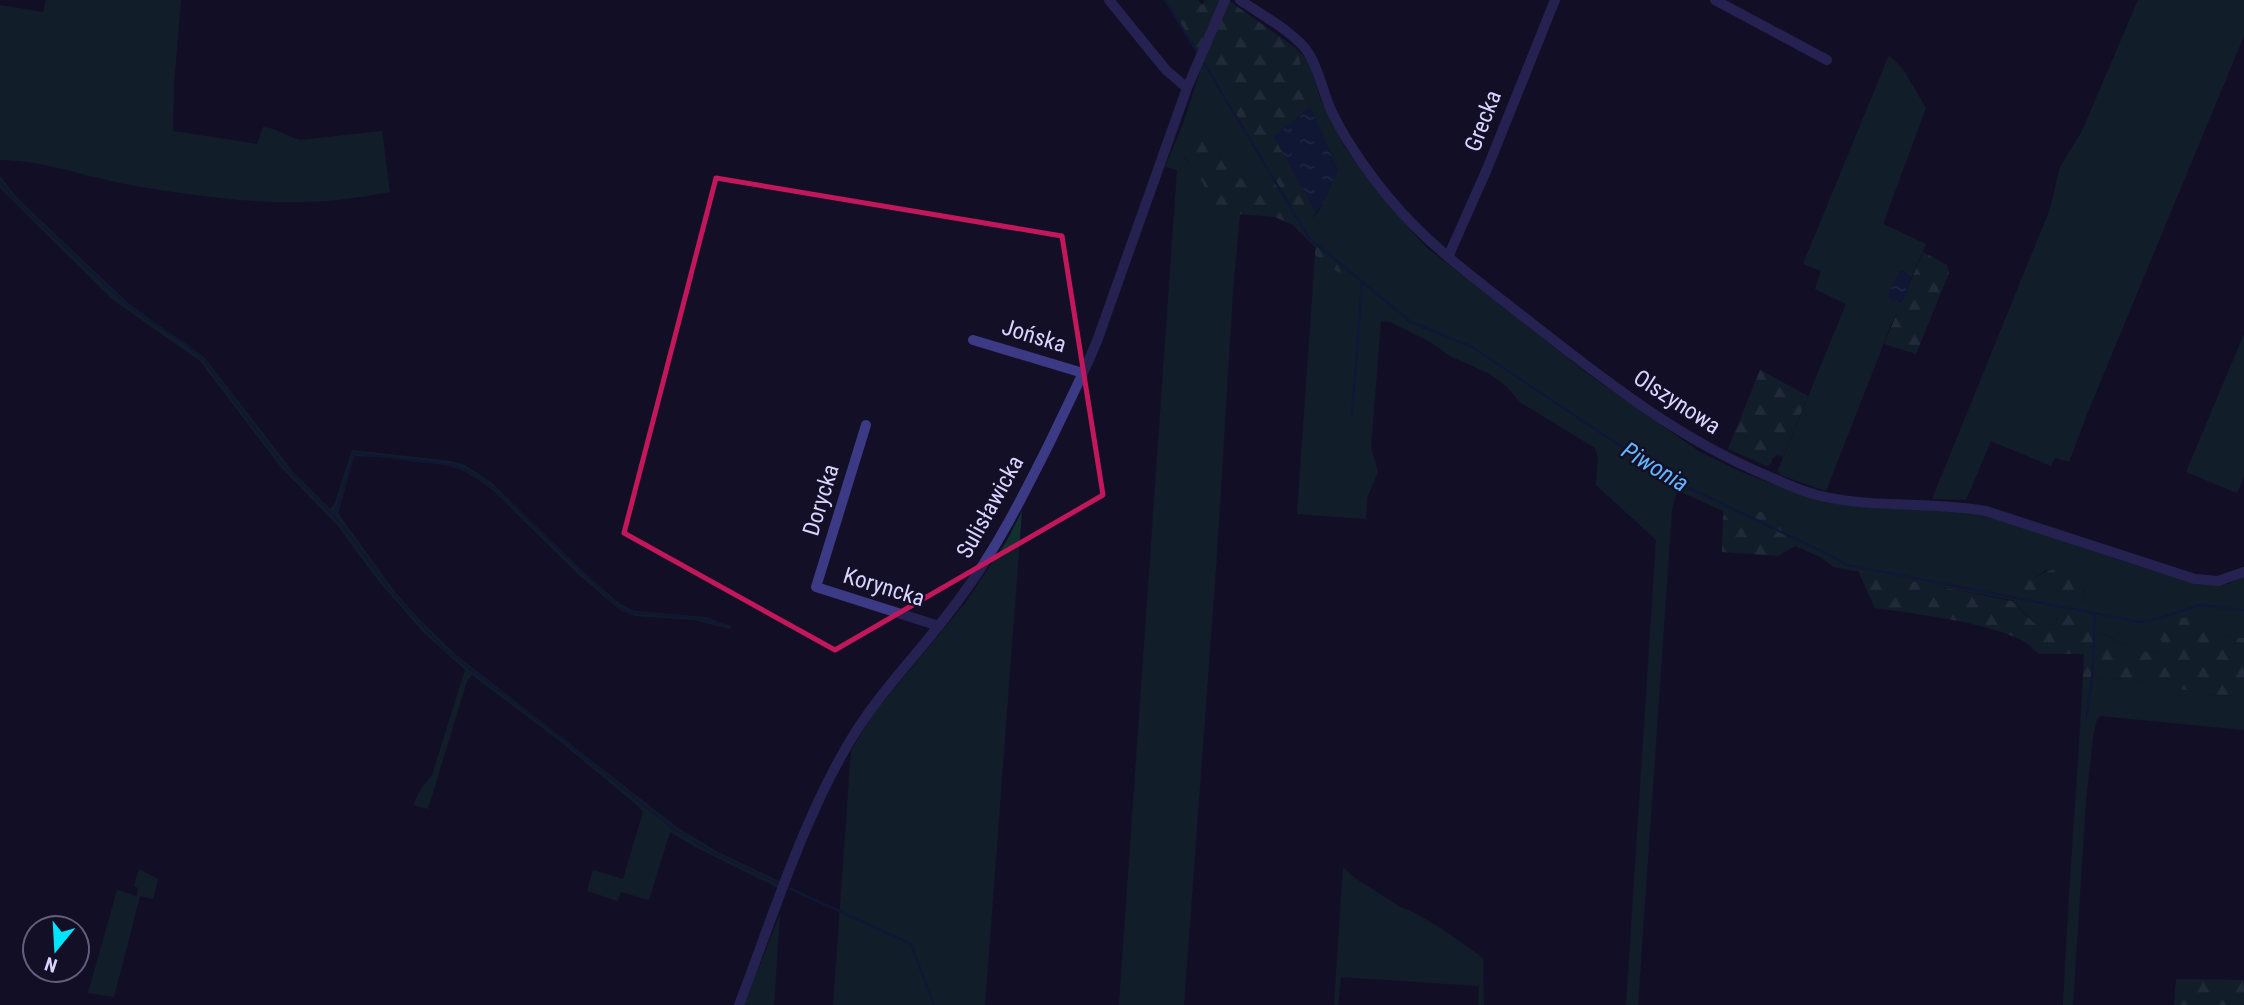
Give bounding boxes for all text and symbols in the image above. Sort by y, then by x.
street label: Grecka [1459,87,1507,155]
street label: Jońska [999,313,1069,359]
street label: Olszynowa [1629,364,1725,440]
water label: Piwonia [1617,436,1693,498]
street label: Sulisławicka [951,451,1029,563]
street label: Dorycka [797,461,845,539]
street label: Koryncka [840,562,928,612]
north arrow [21,914,91,984]
text: N [42,952,60,977]

